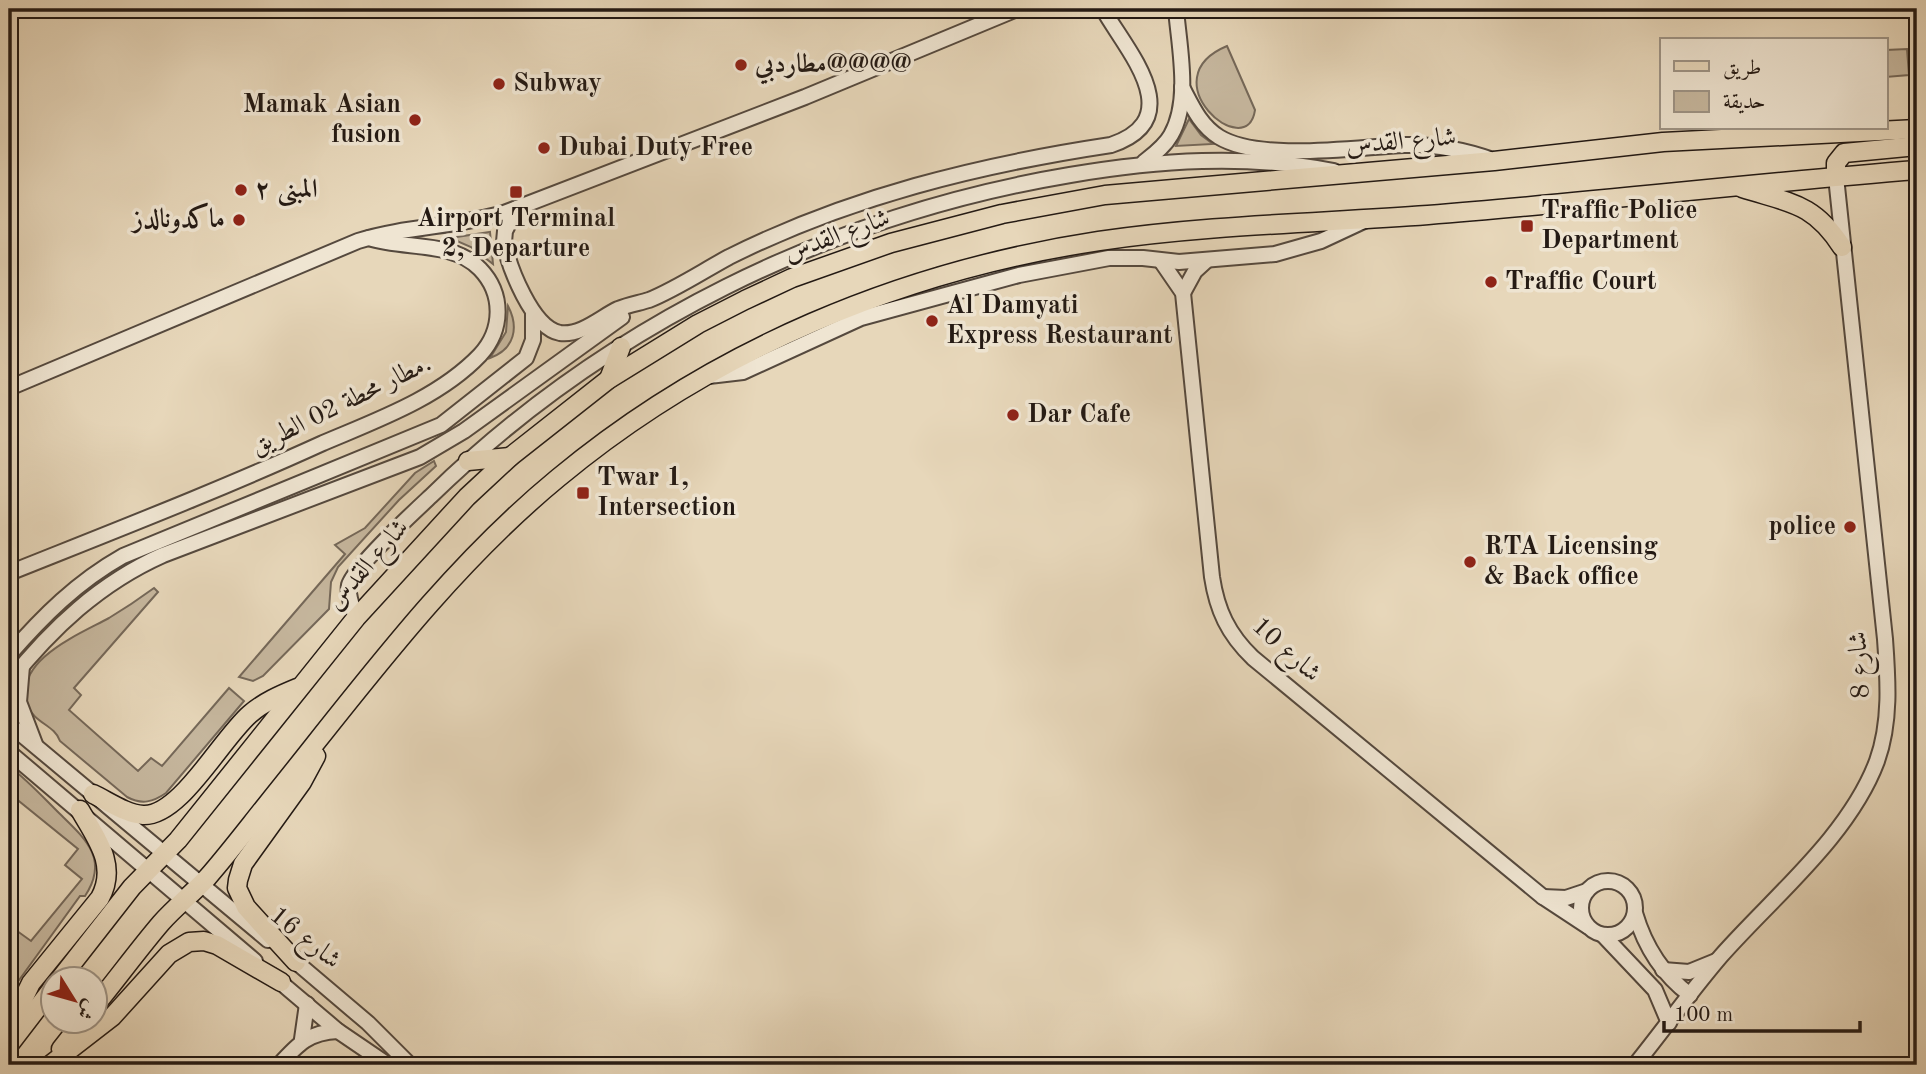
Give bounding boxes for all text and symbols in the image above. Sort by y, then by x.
legend [1660,38,1888,130]
place label: مطاردبي@@@@ [754,51,912,85]
marker: مطاردبي@@@@ [733,57,749,73]
text: طريق [1723,58,1761,80]
place label: Subway [513,71,602,97]
marker: Subway [491,76,507,92]
place label: Mamak Asian fusion [243,92,401,148]
text: حديقة [1723,92,1766,114]
marker: Mamak Asian fusion [407,112,423,128]
street label: شارع القدس [1345,124,1458,167]
place label: Dubai Duty Free [558,135,753,161]
marker: Dubai Duty Free [536,140,552,156]
place label: المبنى ٢ [255,177,318,207]
marker: المبنى ٢ [233,182,249,198]
marker: Airport Terminal 2, Departure [508,184,524,200]
place label: Traffic Police Department [1541,198,1697,254]
place label: ماكدونالدز [130,202,225,234]
street label: شارع القدس [781,205,896,274]
place label: Airport Terminal 2, Departure [417,206,615,262]
marker: ماكدونالدز [231,212,247,228]
marker: Traffic Police Department [1519,218,1535,234]
place label: Traffic Court [1505,269,1657,295]
marker: Traffic Court [1483,274,1499,290]
place label: Al Damyati Express Restaurant [946,293,1173,349]
marker: Al Damyati Express Restaurant [924,313,940,329]
street label: مطار محطة 02 الطريق. [247,350,436,462]
place label: Dar Cafe [1027,402,1131,428]
marker: Dar Cafe [1005,407,1021,423]
place label: Twar 1, Intersection [597,465,736,521]
marker: Twar 1, Intersection [575,485,591,501]
place label: police [1769,514,1836,540]
street label: شارع القدس [322,515,419,620]
marker: police [1842,519,1858,535]
place label: RTA Licensing & Back office [1484,534,1659,590]
marker: RTA Licensing & Back office [1462,554,1478,570]
street label: شارع 10 [1242,613,1325,692]
street label: شارع 8 [1845,630,1882,699]
street label: شارع 16 [260,902,345,980]
north arrow [38,965,108,1036]
scale bar [1664,990,1860,1034]
text: ش [72,995,99,1022]
text: 100 m [1674,1005,1733,1026]

